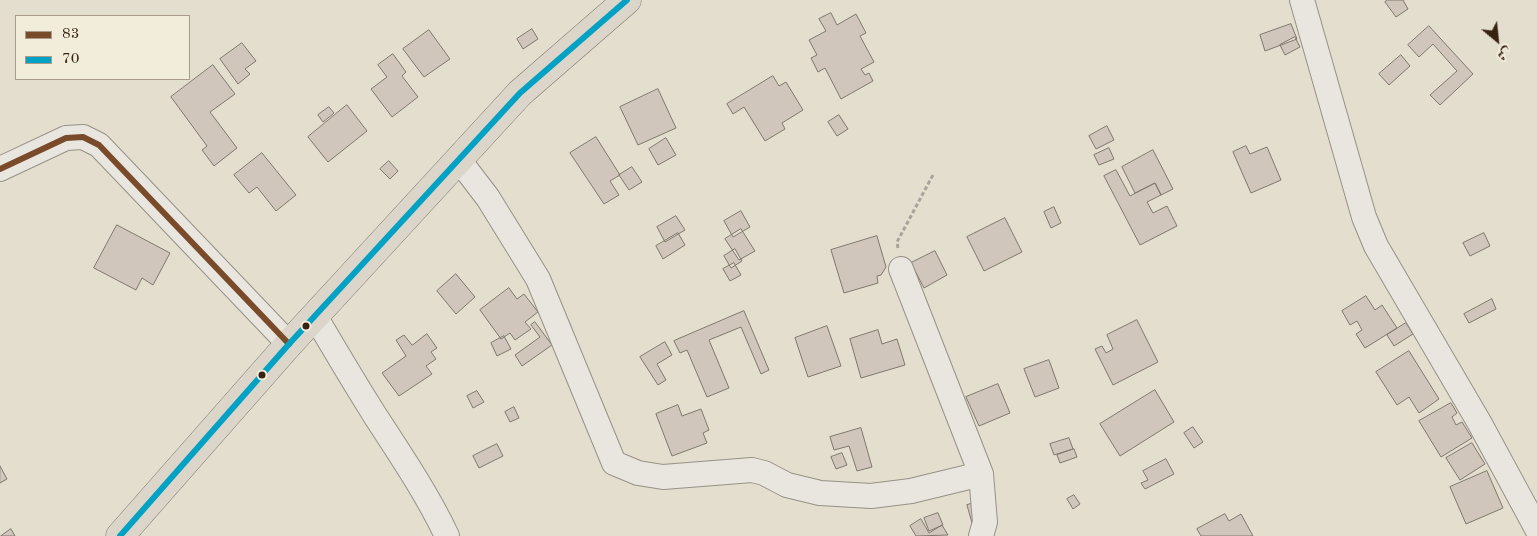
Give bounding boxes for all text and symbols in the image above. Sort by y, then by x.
legend [15,15,190,80]
north arrow [1472,15,1522,65]
text: 83 [62,27,79,42]
text: ش [1495,44,1513,63]
text: 70 [62,52,79,67]
unlabelled marker [301,321,311,331]
unlabelled marker [257,370,267,380]

